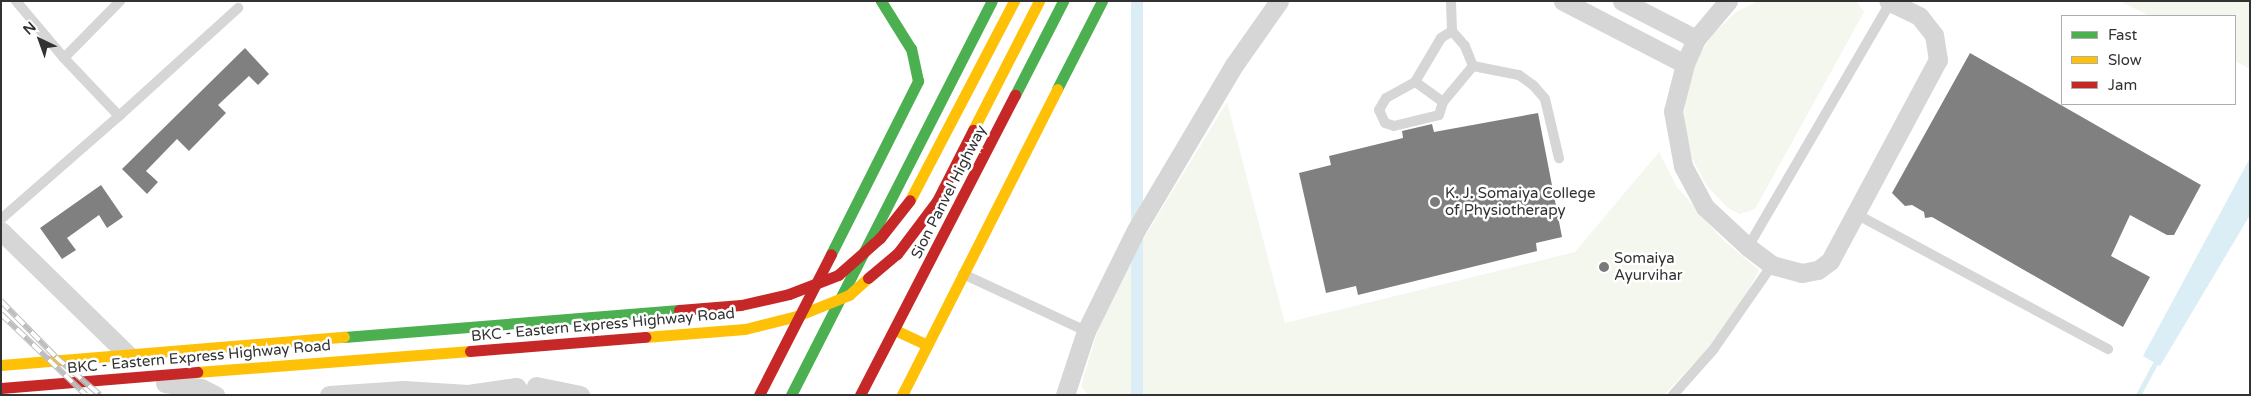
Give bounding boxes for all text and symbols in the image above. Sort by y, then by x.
north arrow [15,15,65,65]
legend [2061,15,2236,105]
text: N [20,18,39,39]
text: Fast [2108,26,2137,44]
text: Slow [2108,51,2142,69]
text: Jam [2108,76,2137,94]
street label: Sion Panvel Highway [907,122,991,262]
place label: K. J. Somaiya College of Physiotherapy [1445,184,1595,219]
marker: K. J. Somaiya College of Physiotherapy [1429,196,1441,208]
place label: Somaiya Ayurvihar [1614,249,1683,284]
marker: Somaiya Ayurvihar [1598,261,1610,273]
street label: BKC - Eastern Express Highway Road [470,304,736,346]
street label: BKC - Eastern Express Highway Road [66,336,332,378]

